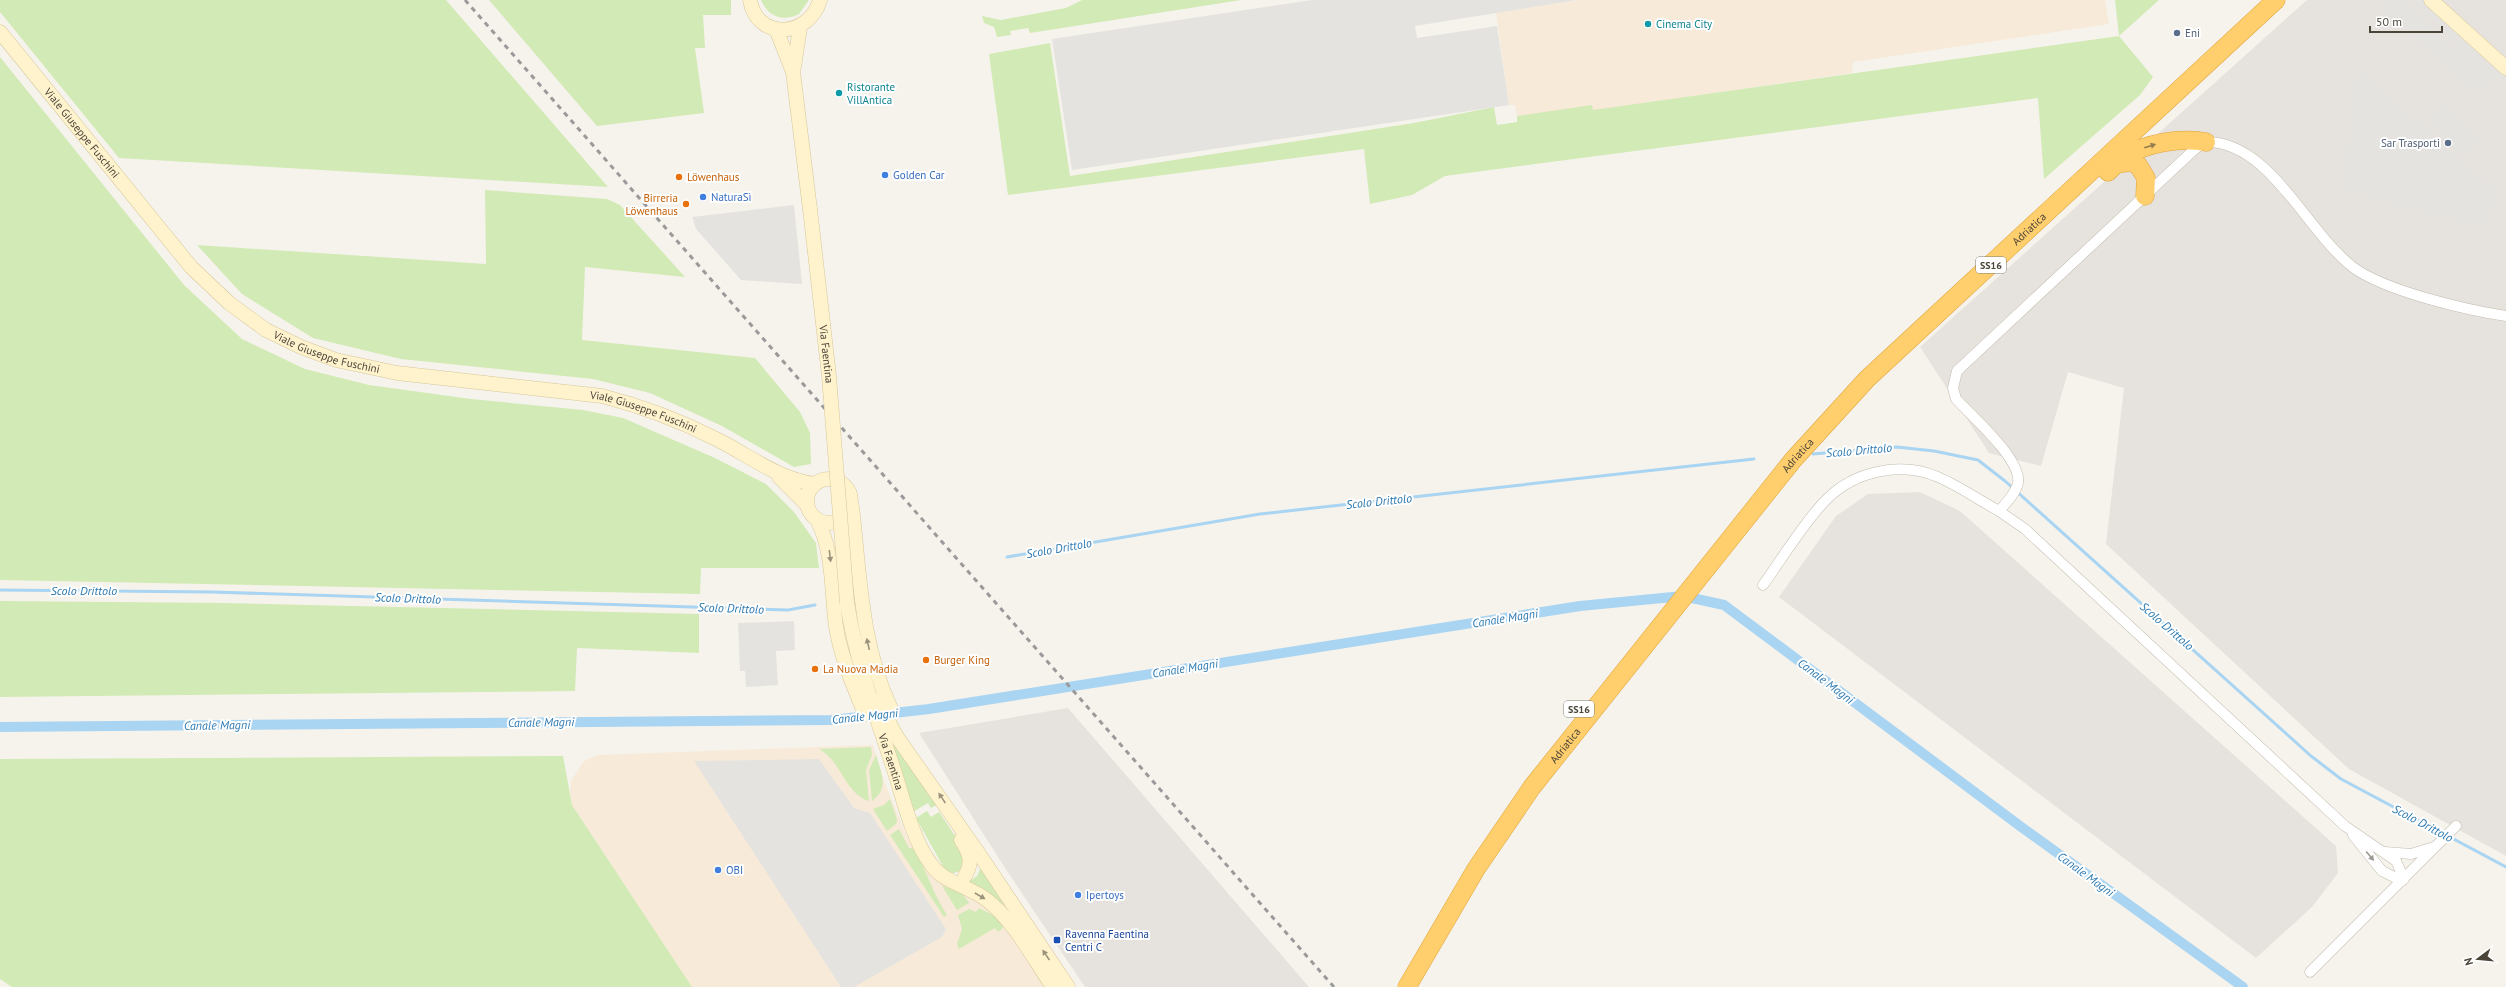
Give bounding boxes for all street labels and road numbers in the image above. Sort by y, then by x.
street label: Viale Giuseppe Fuschini [41,84,123,181]
street label: Adriatica [2009,210,2049,248]
road number: SS16 [1976,257,2006,273]
street label: Via Faentina [816,323,837,384]
street label: Viale Giuseppe Fuschini [270,327,381,376]
street label: Viale Giuseppe Fuschini [588,388,699,436]
street label: Adriatica [1779,435,1817,475]
road number: SS16 [1564,701,1594,717]
street label: Adriatica [1547,725,1584,766]
street label: Via Faentina [875,731,907,792]

